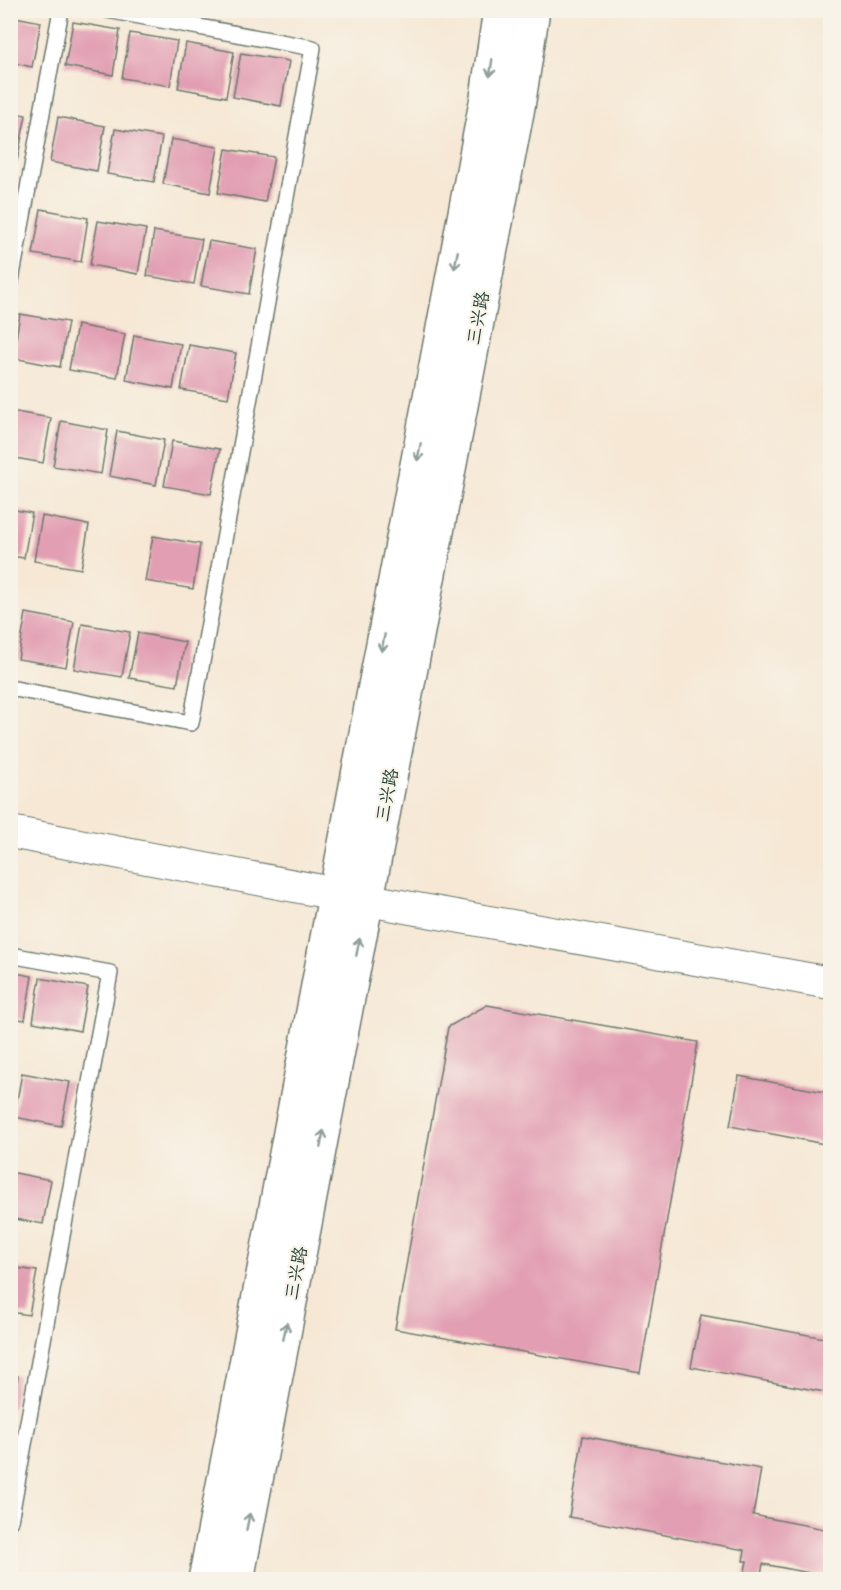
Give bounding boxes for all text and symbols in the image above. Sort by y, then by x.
one-way arrow [485,58,496,78]
one-way arrow [450,250,461,269]
street label: 三兴路 [462,289,496,347]
one-way arrow [413,441,424,461]
one-way arrow [377,633,388,653]
street label: 三兴路 [371,766,405,824]
one-way arrow [353,938,364,958]
one-way arrow [317,1130,328,1149]
street label: 三兴路 [280,1244,314,1302]
one-way arrow [280,1321,291,1341]
one-way arrow [243,1513,254,1532]

